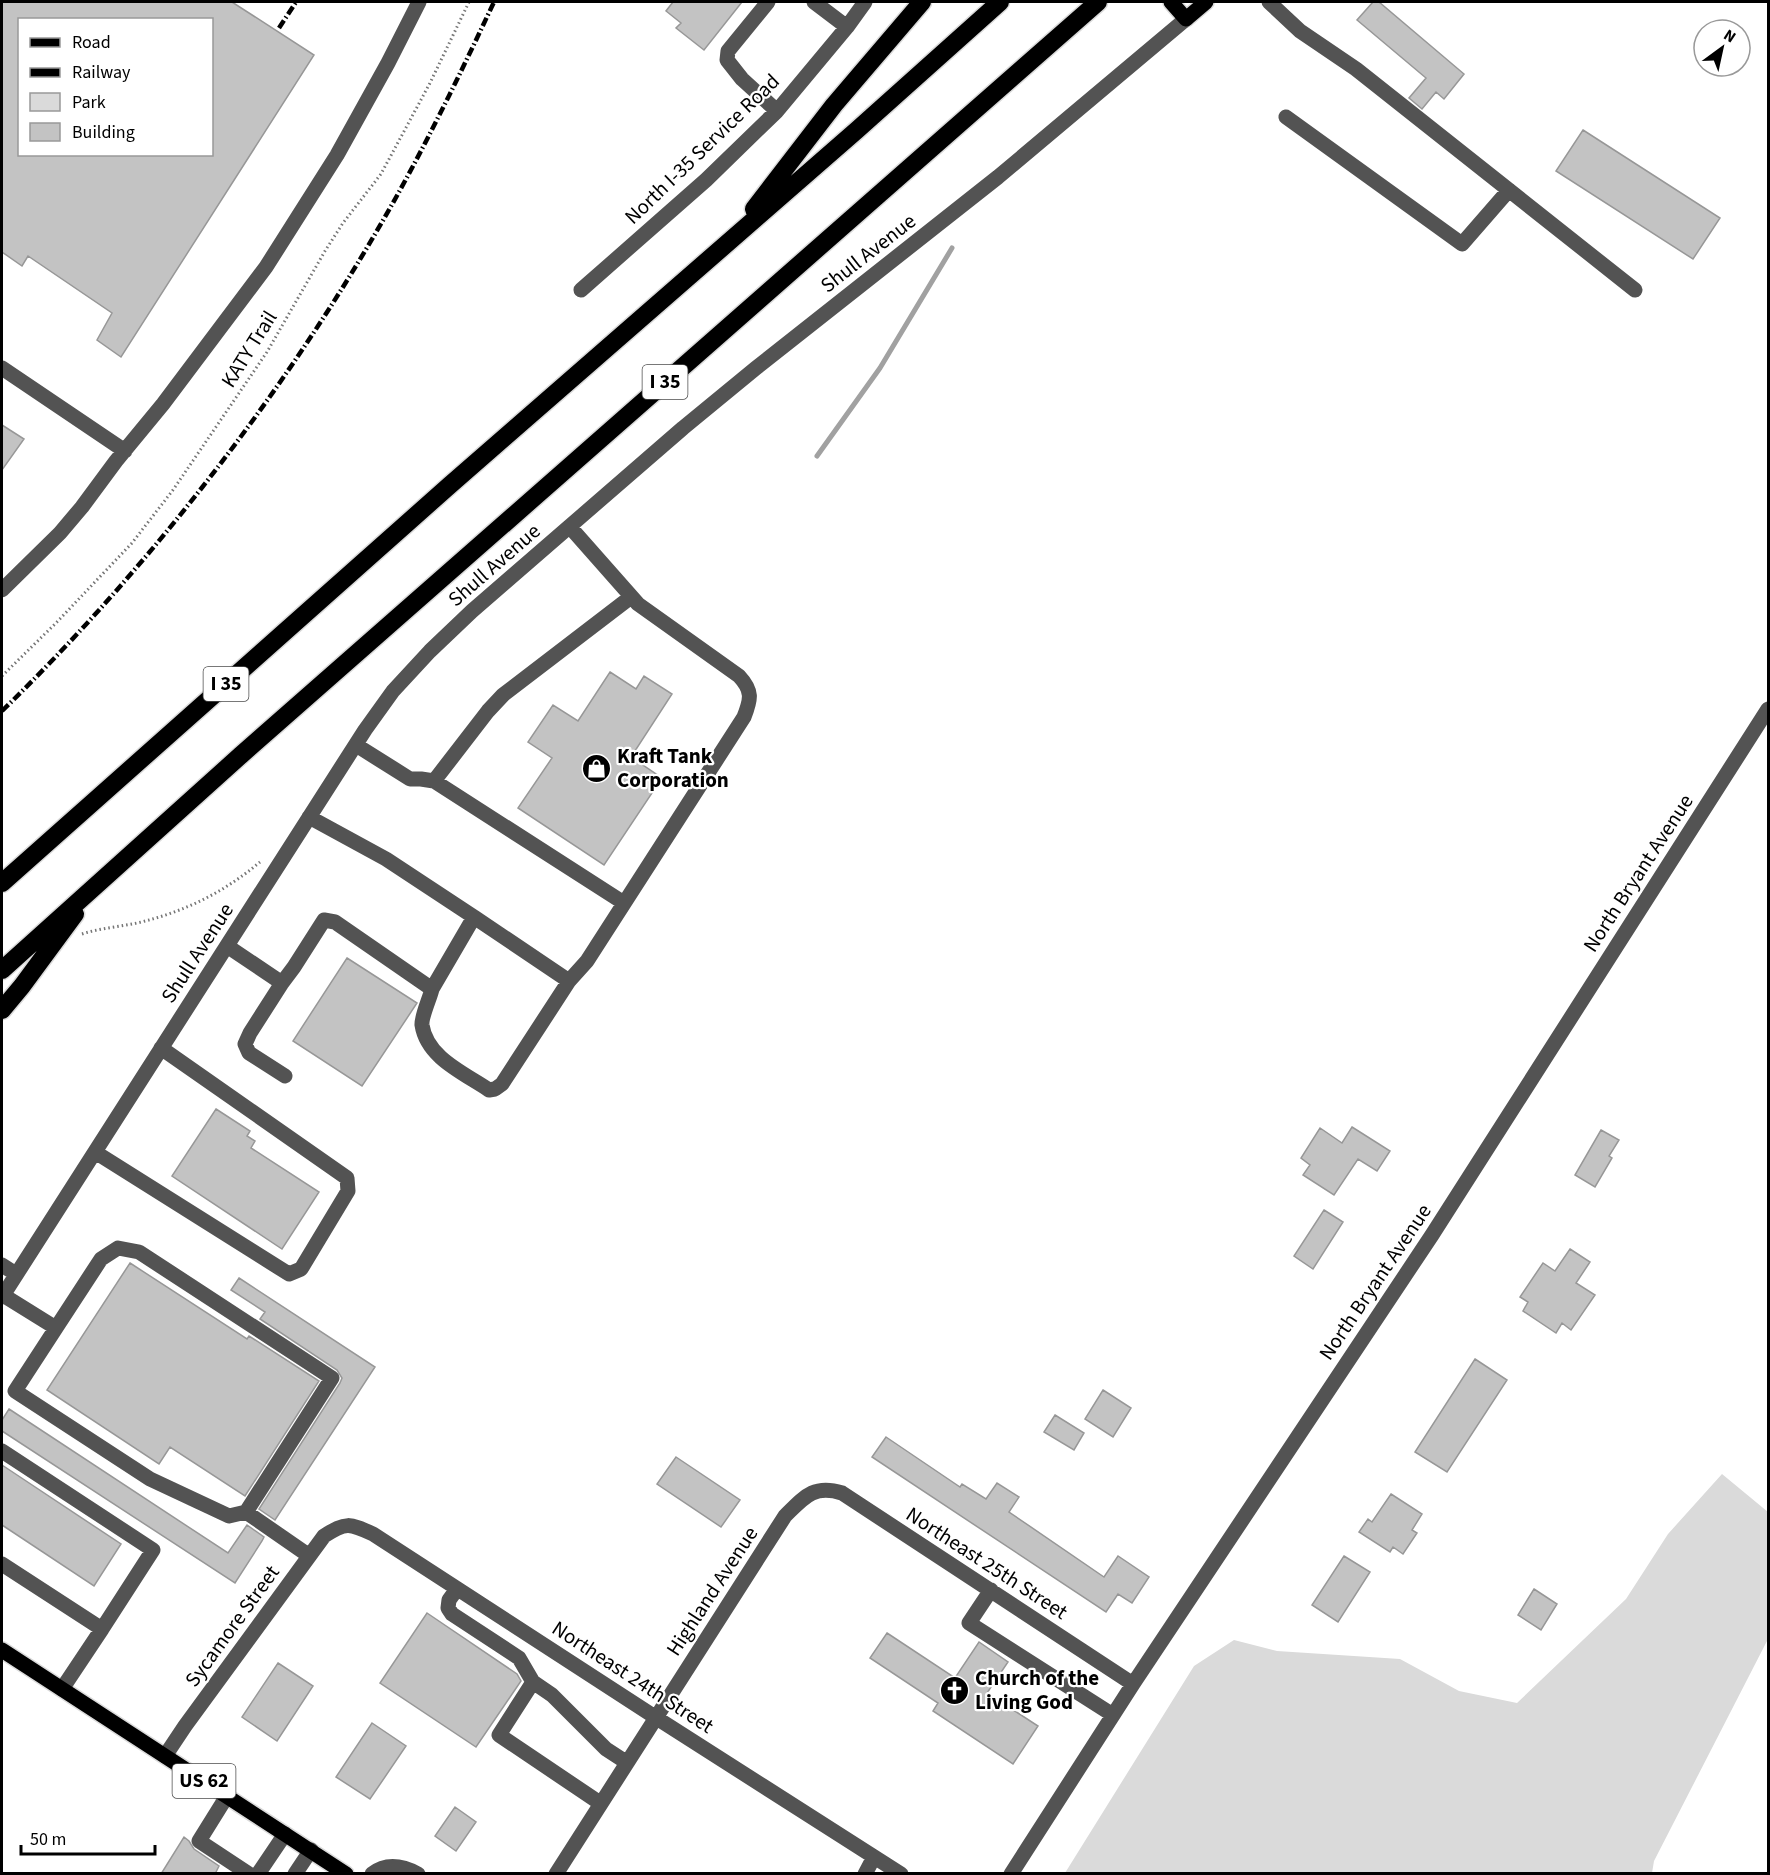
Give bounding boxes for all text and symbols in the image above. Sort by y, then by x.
legend [18,18,213,156]
north arrow [1692,18,1752,78]
text: N [1719,24,1740,48]
text: Road [72,30,111,55]
text: Railway [72,60,131,85]
street label: North I-35 Service Road [618,67,786,231]
text: Park [72,90,106,115]
text: Building [72,120,135,145]
street label: Shull Avenue [814,206,922,300]
street label: KATY Trail [214,305,284,393]
road number: I 35 [642,365,688,399]
street label: Shull Avenue [441,516,547,614]
road number: I 35 [204,667,248,701]
place label: Kraft Tank Corporation [617,741,729,795]
shop icon: Kraft Tank Corporation [580,752,612,784]
street label: North Bryant Avenue [1576,788,1700,958]
street label: Shull Avenue [153,897,241,1009]
street label: North Bryant Avenue [1312,1198,1438,1366]
street label: Northeast 25th Street [900,1499,1074,1627]
street label: Highland Avenue [659,1520,765,1662]
street label: Sycamore Street [178,1559,286,1693]
street label: Northeast 24th Street [546,1613,720,1741]
place label: Church of the Living God [975,1663,1099,1717]
church icon: Church of the Living God [938,1674,970,1706]
road number: US 62 [172,1764,236,1798]
scale bar [21,1818,154,1856]
text: 50 m [30,1827,66,1852]

